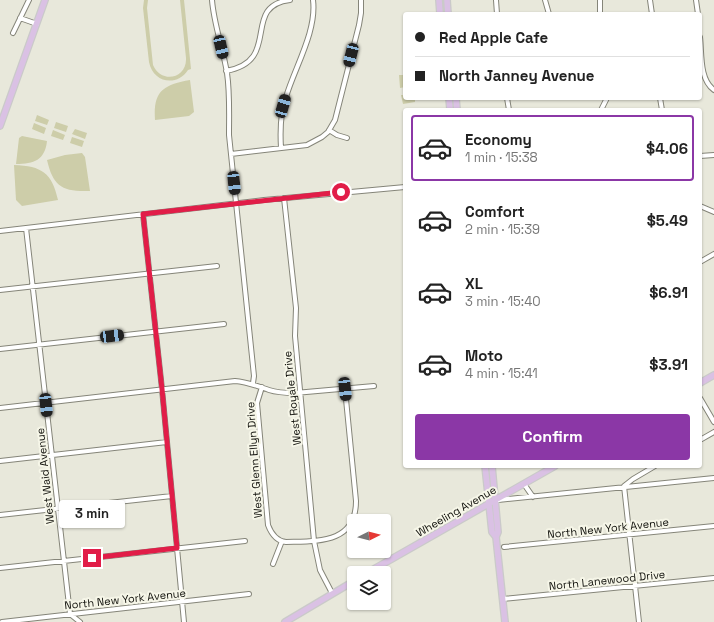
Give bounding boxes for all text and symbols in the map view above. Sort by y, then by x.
text: Red Apple Cafe [439,28,548,47]
car [212,34,230,60]
car [342,42,360,68]
text: North Janney Avenue [439,66,594,85]
car [274,93,292,119]
icon: car [417,130,453,166]
text: Economy [465,130,532,149]
text: $4.06 [646,139,688,158]
text: 1 min · 15:38 [465,149,538,166]
car [227,170,241,196]
route start [332,183,350,201]
icon: car [417,202,453,238]
text: Comfort [465,202,525,221]
text: $5.49 [647,211,688,230]
text: 2 min · 15:39 [465,221,540,238]
icon: car [417,274,453,310]
text: XL [465,274,483,293]
text: $6.91 [649,283,688,302]
text: 3 min · 15:40 [465,293,541,310]
car [99,329,125,343]
icon: car [417,346,453,382]
text: Moto [465,346,503,365]
street label: West Royale Drive [280,350,304,446]
text: $3.91 [649,355,688,374]
text: 4 min · 15:41 [465,365,538,382]
car [338,376,352,402]
car [39,392,53,418]
street label: West Glenn Ellyn Drive [243,401,265,519]
button: Confirm [415,414,690,460]
street label: West Waid Avenue [33,427,57,525]
street label: Wheeling Avenue [413,482,499,540]
callout: 3 min [59,500,125,528]
text: 3 min [75,505,109,522]
north arrow [347,514,391,558]
map controls [347,514,391,610]
street label: North New York Avenue [546,515,670,541]
route end [83,549,101,567]
button: layers [347,566,391,610]
street label: North Lanewood Drive [548,567,666,593]
street label: North New York Avenue [63,586,187,612]

